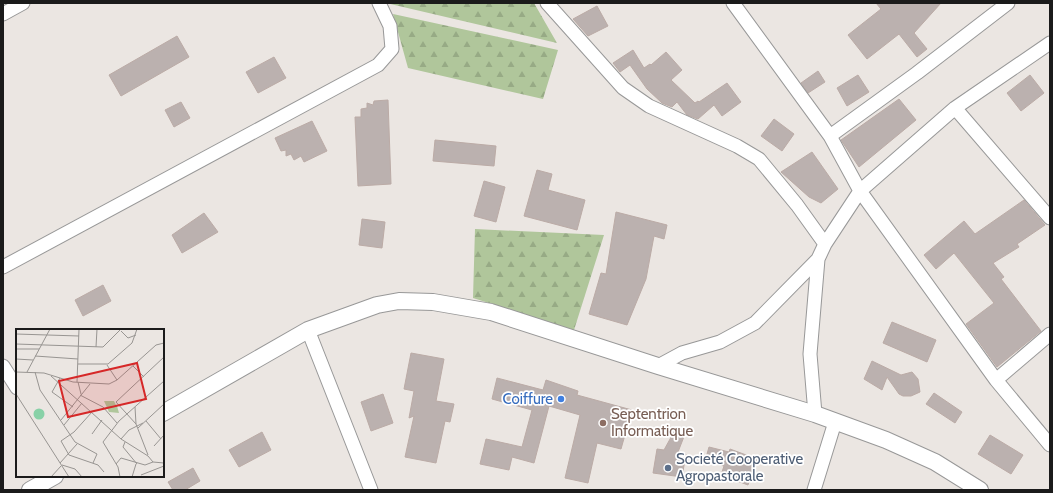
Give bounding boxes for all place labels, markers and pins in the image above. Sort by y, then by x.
place label: Coiffure [503,390,553,408]
marker: Coiffure [556,394,566,404]
place label: Septentrion Informatique [611,405,693,440]
marker: Septentrion Informatique [598,418,608,428]
place label: Societé Cooperative Agropastorale [676,450,803,485]
marker: Societé Cooperative Agropastorale [663,463,673,473]

